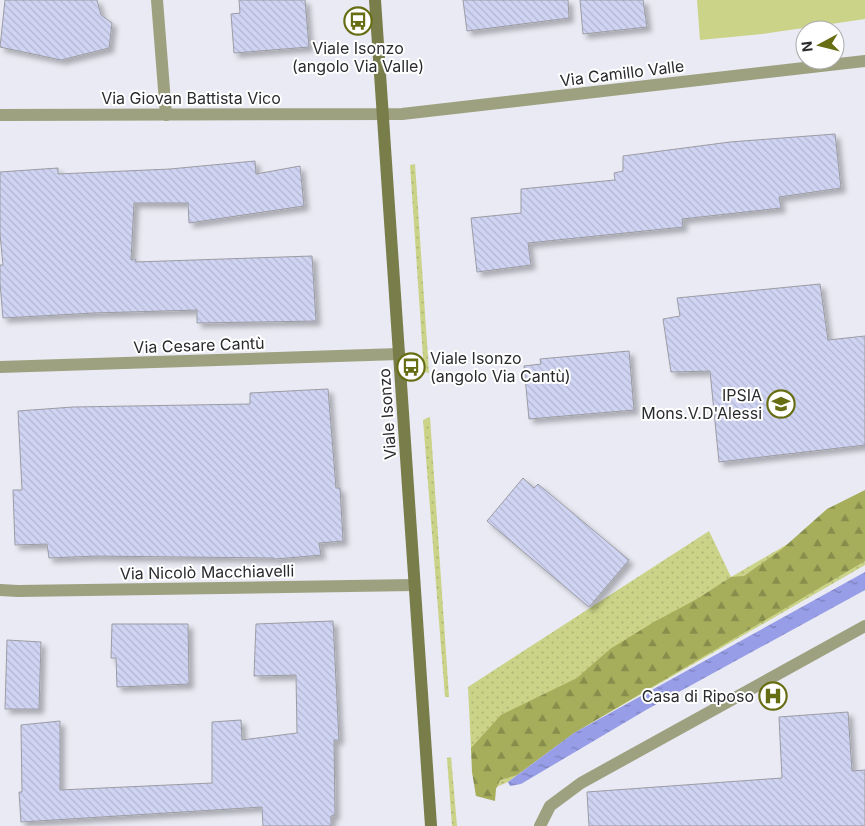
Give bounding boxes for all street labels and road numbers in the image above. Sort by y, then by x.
street label: Via Camillo Valle [559,55,685,91]
street label: Via Giovan Battista Vico [101,88,281,108]
street label: Via Cesare Cantù [133,333,265,357]
street label: Viale Isonzo [374,368,400,460]
street label: Via Nicolò Macchiavelli [120,560,294,584]

